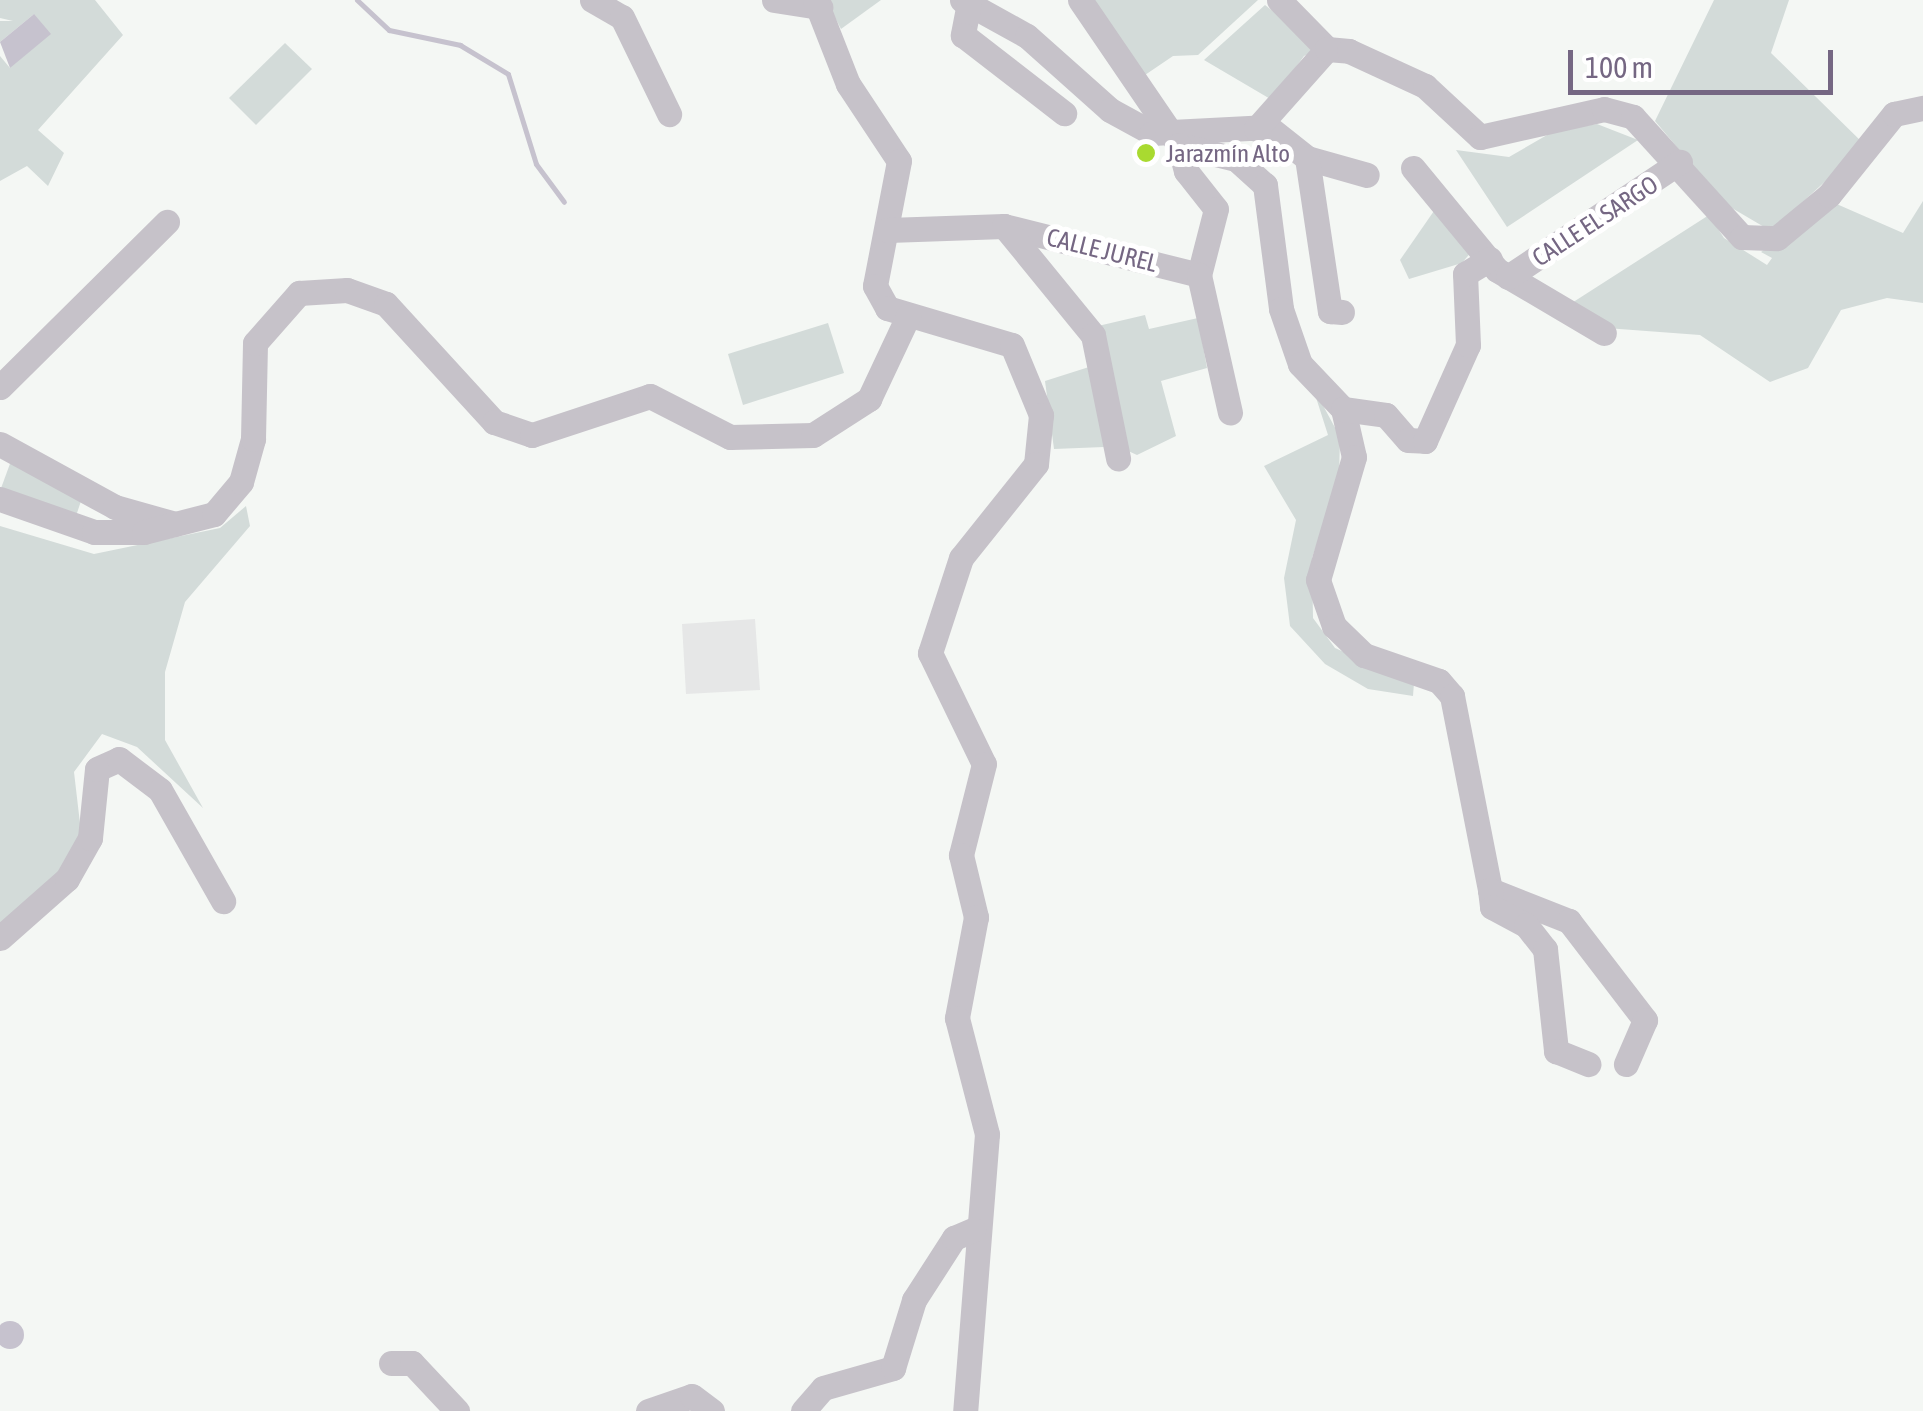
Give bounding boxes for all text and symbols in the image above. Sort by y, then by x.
scale bar [1573,30,1838,92]
text: 100 m [1585,50,1653,84]
place label: Jarazmín Alto [1166,138,1290,168]
marker: Jarazmín Alto [1135,142,1157,164]
street label: CALLE EL SARGO [1527,169,1663,273]
street label: CALLE JUREL [1044,222,1160,278]

